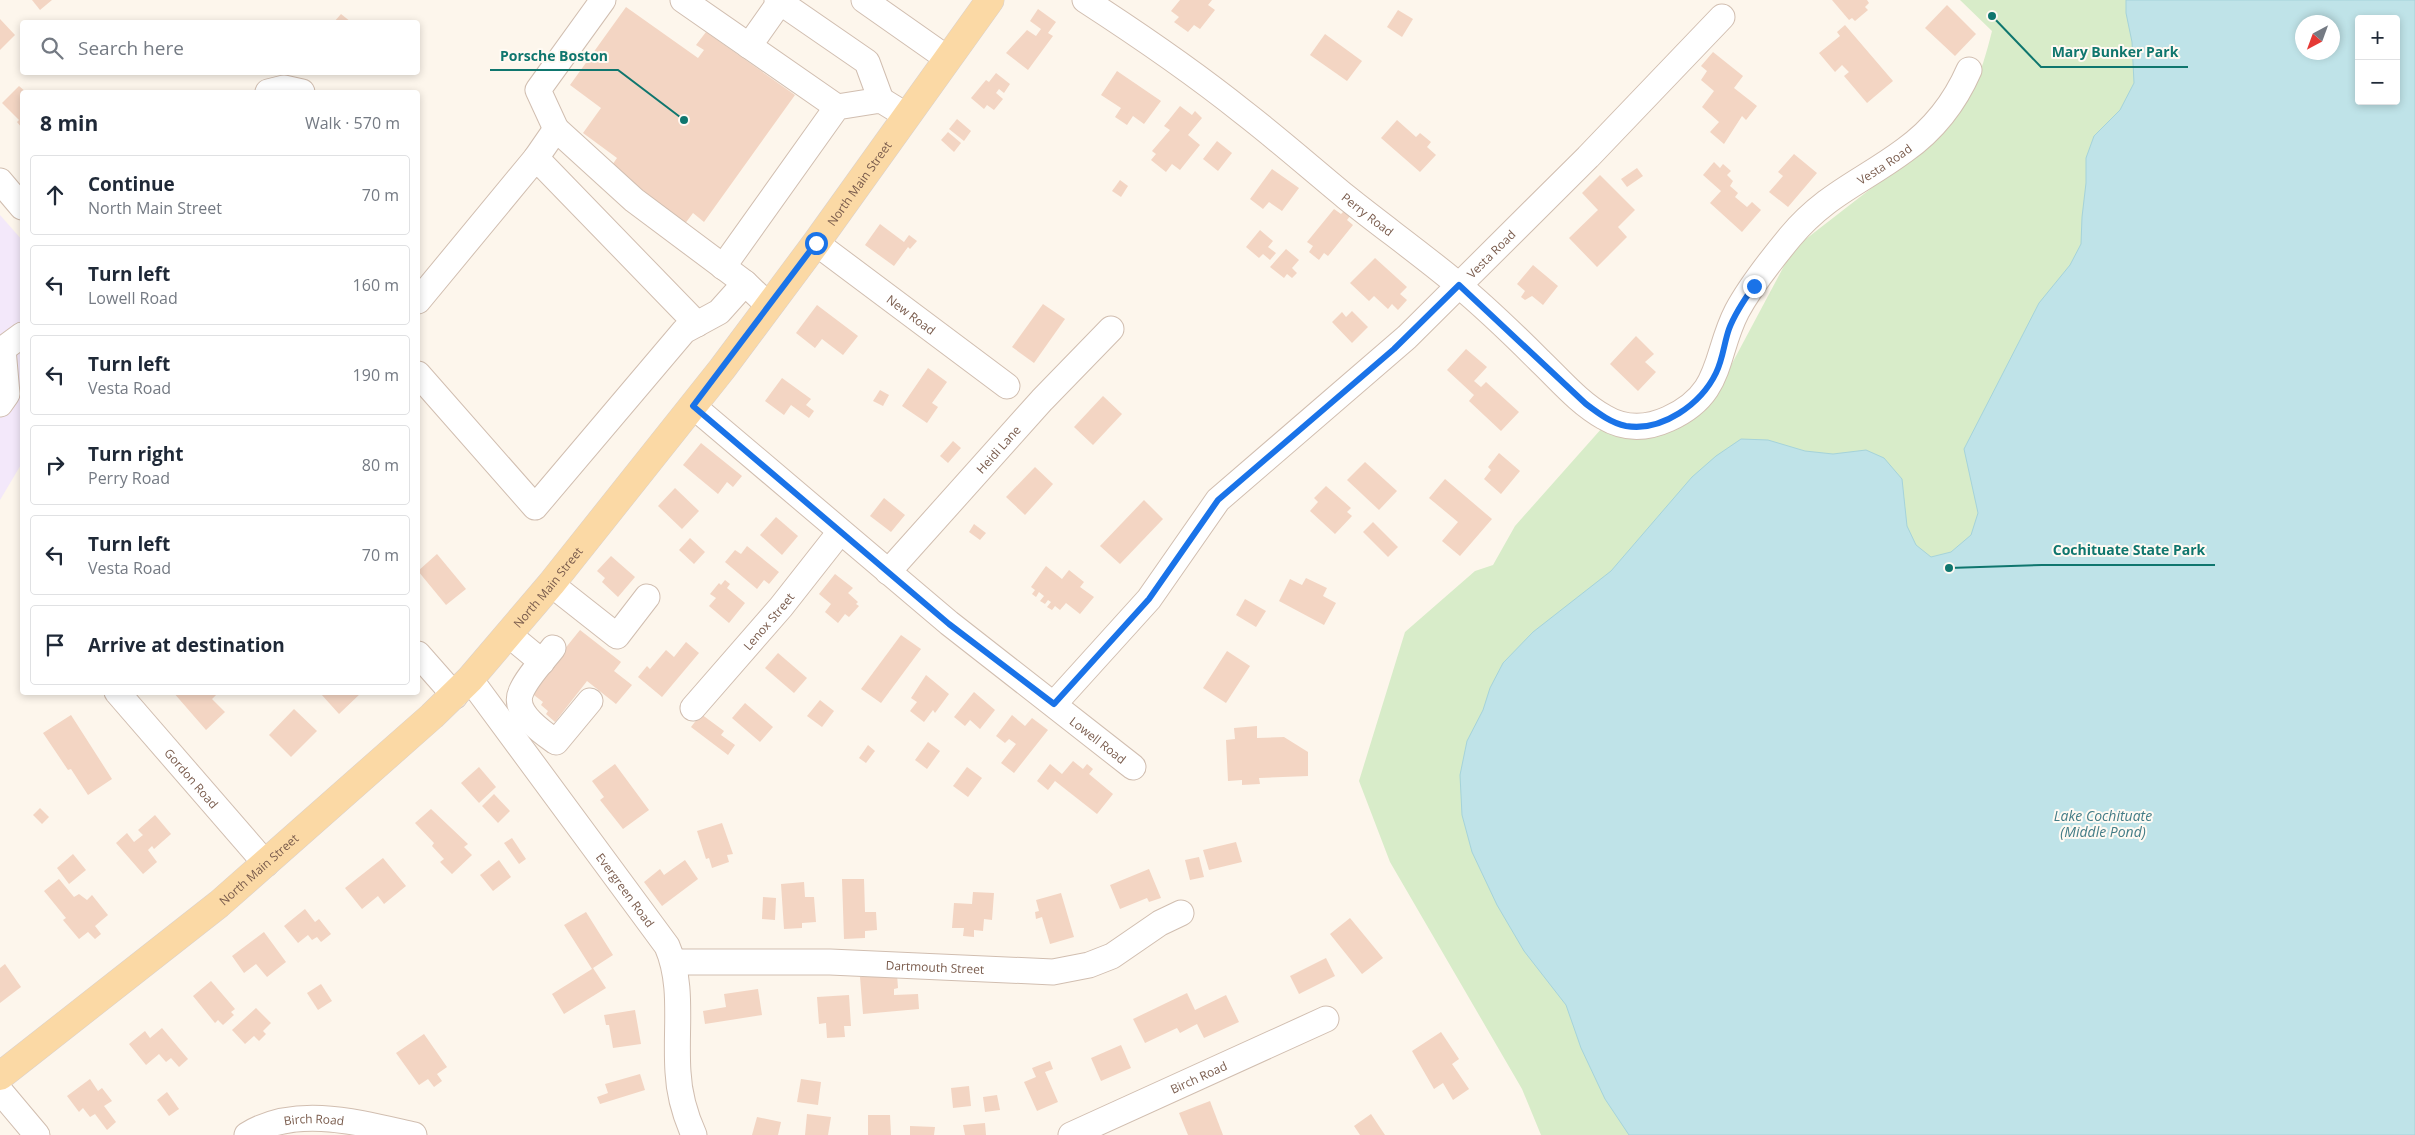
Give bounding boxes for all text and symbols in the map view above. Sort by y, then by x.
north arrow [2295,15,2340,60]
map controls [2355,15,2400,105]
button: + [2355,15,2400,60]
search box [20,20,420,75]
icon: search [38,34,66,62]
text: Search here [78,35,184,61]
callout: Mary Bunker Park [2041,38,2188,67]
callout: Porsche Boston [490,41,618,70]
text: Mary Bunker Park [2052,42,2179,61]
text: Porsche Boston [500,46,608,65]
button: − [2355,60,2400,105]
text: 8 min [40,109,98,137]
text: Walk · 570 m [305,112,400,134]
street label: North Main Street [823,137,895,229]
street label: Vesta Road [1854,139,1915,188]
text: Continue [88,171,175,197]
icon: ahead [41,181,69,209]
text: 70 m [362,184,399,206]
street label: Perry Road [1338,188,1397,240]
text: North Main Street [88,197,222,219]
street label: Vesta Road [1463,226,1519,282]
route start [805,232,828,255]
text: Turn left [88,261,170,287]
icon: left [41,271,69,299]
text: 160 m [353,274,399,296]
route end [1743,275,1766,298]
text: Lowell Road [88,287,178,309]
street label: New Road [883,290,939,338]
text: Turn left [88,351,170,377]
icon: left [41,361,69,389]
text: 190 m [353,364,399,386]
text: Vesta Road [88,377,171,399]
street label: Heidi Lane [972,421,1024,477]
text: Turn right [88,441,183,467]
icon: right [41,451,69,479]
text: 80 m [362,454,399,476]
text: Perry Road [88,467,170,489]
text: Turn left [88,531,170,557]
callout: Cochituate State Park [2042,536,2215,565]
text: Cochituate State Park [2053,540,2206,559]
icon: left [41,541,69,569]
street label: North Main Street [509,543,586,631]
text: 70 m [362,544,399,566]
text: Vesta Road [88,557,171,579]
street label: Lenox Street [739,589,798,653]
icon: arrive [41,631,69,659]
text: Arrive at destination [88,632,285,658]
street label: Lowell Road [1066,712,1130,767]
street label: Gordon Road [161,744,222,812]
water label: Lake Cochituate (Middle Pond) [2054,806,2152,841]
street label: North Main Street [215,830,302,909]
street label: Evergreen Road [592,849,659,930]
street label: Dartmouth Street [885,956,985,977]
street label: Birch Road [1167,1057,1230,1097]
street label: Birch Road [282,1110,345,1129]

